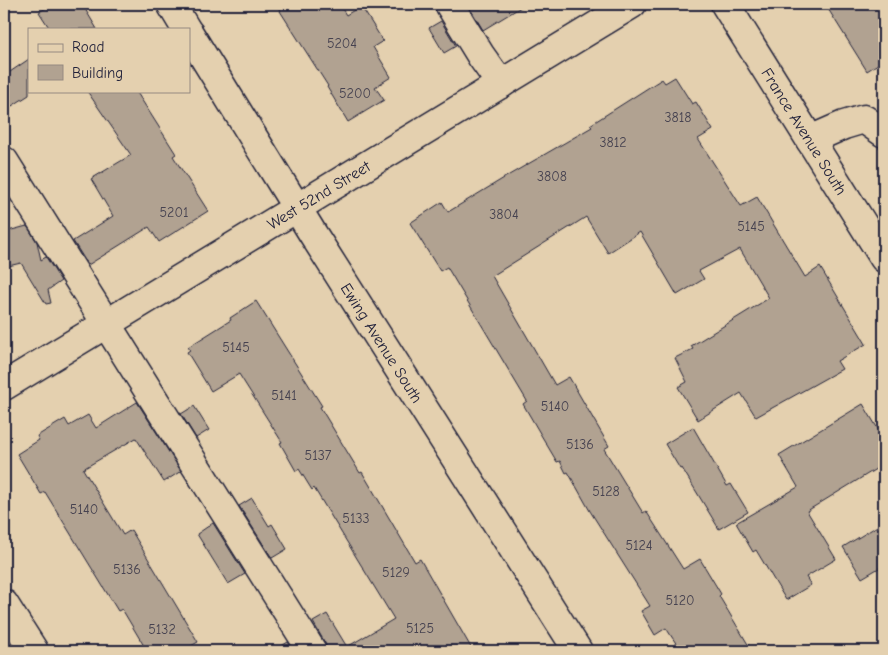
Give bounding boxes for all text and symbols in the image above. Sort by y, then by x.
legend [28,28,190,92]
house number: 5204 [327,35,357,52]
text: Road [72,38,104,56]
text: Building [72,64,123,82]
street label: France Avenue South [757,65,850,198]
house number: 5200 [339,85,371,102]
house number: 3818 [664,109,692,126]
house number: 3812 [599,134,627,151]
street label: West 52nd Street [264,157,374,234]
house number: 3808 [537,168,567,185]
house number: 5201 [160,204,188,221]
house number: 3804 [489,206,519,223]
house number: 5145 [737,218,765,235]
street label: Ewing Avenue South [337,280,426,406]
house number: 5145 [222,339,250,356]
house number: 5141 [271,387,297,404]
house number: 5140 [541,398,569,415]
house number: 5136 [566,436,594,453]
house number: 5137 [305,447,332,464]
house number: 5128 [592,483,620,500]
house number: 5140 [70,501,98,518]
house number: 5133 [342,510,370,527]
house number: 5124 [625,537,653,554]
house number: 5136 [113,561,141,578]
house number: 5129 [382,564,410,581]
house number: 5120 [666,592,694,609]
house number: 5125 [406,620,434,637]
house number: 5132 [148,621,176,638]

